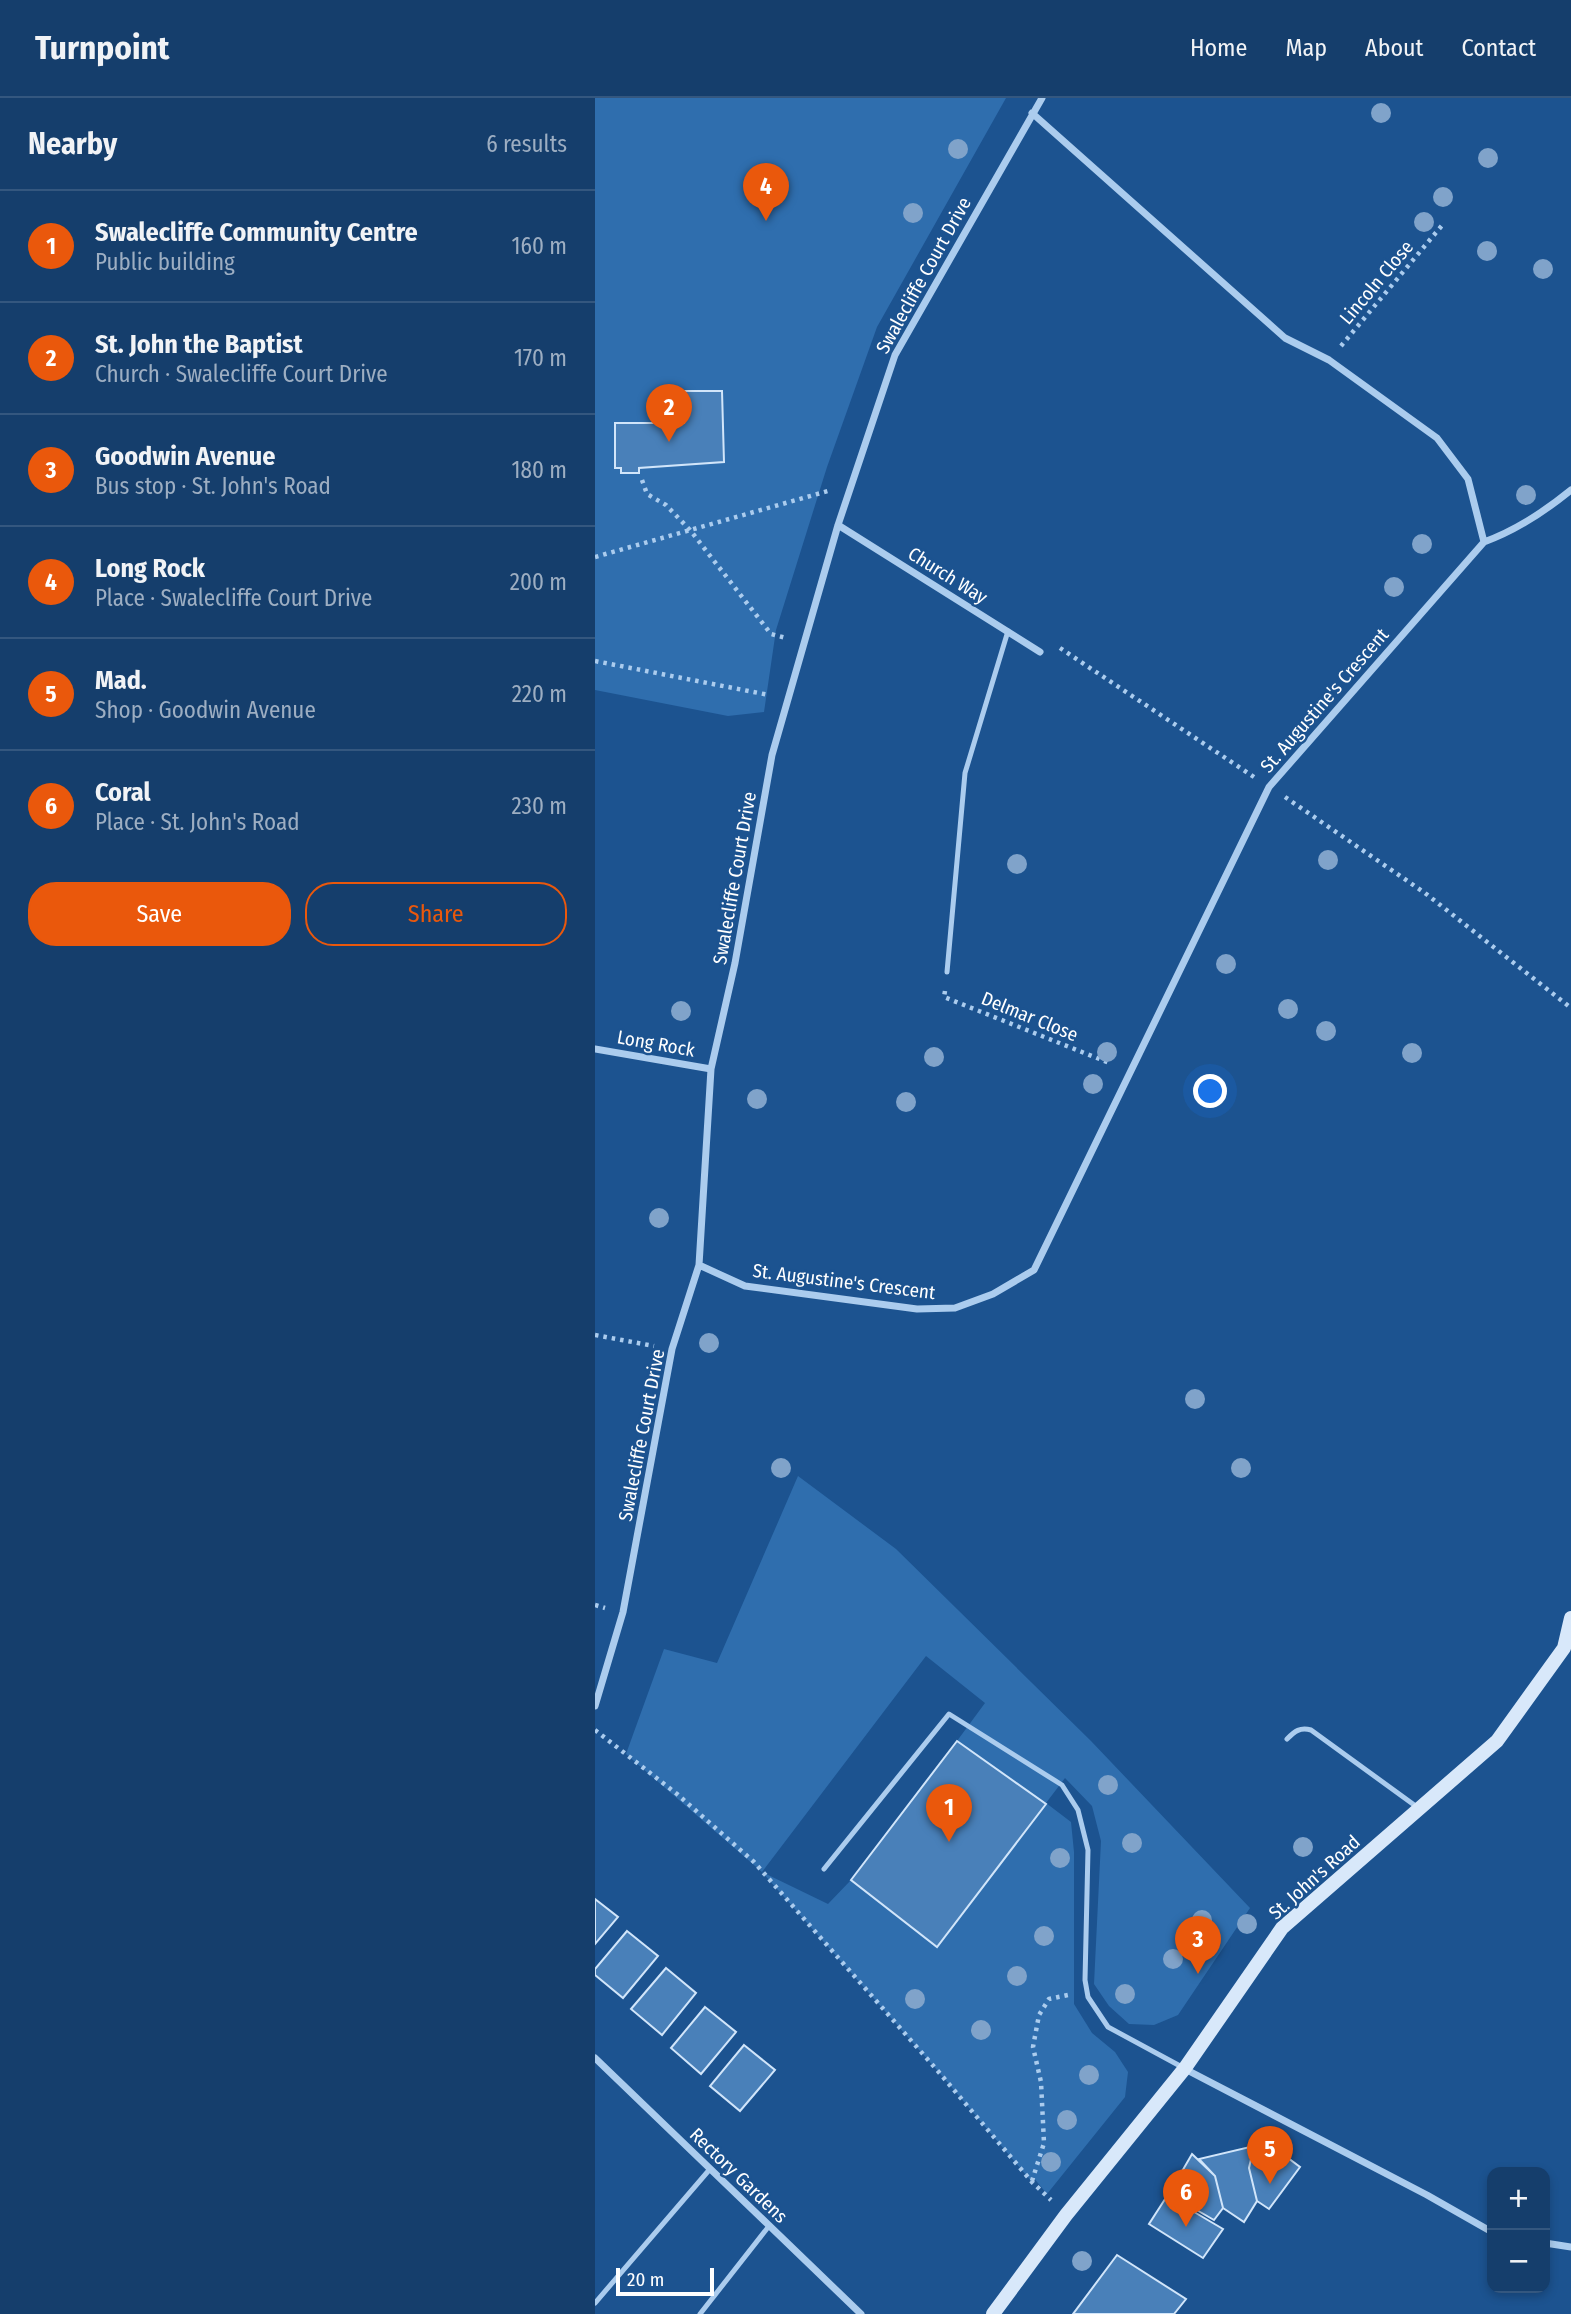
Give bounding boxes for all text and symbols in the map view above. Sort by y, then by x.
text: Turnpoint [35,28,169,68]
text: Home [1190,34,1247,62]
text: Map [1285,34,1327,62]
text: About [1365,34,1423,62]
text: Contact [1461,34,1536,62]
text: Nearby [28,126,117,162]
text: 6 results [486,130,567,158]
pin: 4 [743,163,789,221]
street label: Swalecliffe Court Drive [871,193,976,357]
text: Swalecliffe Community Centre [95,217,418,248]
text: 1 [46,232,56,260]
text: 160 m [512,232,567,260]
street label: Lincoln Close [1335,236,1418,329]
text: Public building [95,248,235,276]
text: St. John the Baptist [95,329,303,360]
text: 2 [46,344,56,372]
text: 170 m [514,344,567,372]
text: Church · Swalecliffe Court Drive [95,360,388,388]
pin: 2 [646,384,692,442]
text: Goodwin Avenue [95,441,276,472]
text: 3 [46,456,56,484]
text: 180 m [511,456,567,484]
text: Bus stop · St. John's Road [95,472,331,500]
street label: Church Way [904,542,992,609]
text: Long Rock [95,553,205,584]
text: 4 [45,568,57,596]
text: 200 m [510,568,567,596]
text: Place · Swalecliffe Court Drive [95,584,372,612]
street label: St. Augustine's Crescent [1255,623,1394,777]
text: Mad. [95,665,147,696]
text: 5 [45,680,57,708]
text: 220 m [512,680,567,708]
text: Shop · Goodwin Avenue [95,696,316,724]
text: Coral [95,777,151,808]
street label: Swalecliffe Court Drive [708,790,761,966]
text: 6 [45,792,57,820]
text: 230 m [511,792,567,820]
text: Place · St. John's Road [95,808,300,836]
button: Save [28,882,291,946]
button: Share [305,882,567,946]
street label: Delmar Close [978,987,1082,1046]
street label: Long Rock [615,1025,697,1062]
your location [1193,1074,1227,1108]
street label: St. Augustine's Crescent [751,1259,937,1304]
street label: Swalecliffe Court Drive [614,1347,669,1523]
pin: 1 [926,1784,972,1842]
street label: St. John's Road [1264,1830,1365,1924]
pin: 3 [1175,1916,1221,1974]
street label: Rectory Gardens [685,2123,792,2228]
pin: 5 [1247,2126,1293,2184]
map controls [1487,2167,1550,2293]
button: + [1487,2167,1550,2230]
pin: 6 [1163,2169,1209,2227]
button: − [1487,2230,1550,2293]
scale bar [616,2265,714,2297]
text: 20 m [627,2268,664,2291]

